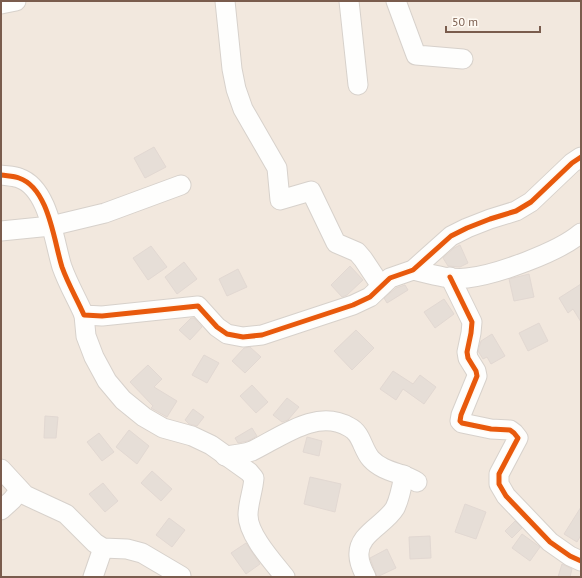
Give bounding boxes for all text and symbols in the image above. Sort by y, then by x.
scale bar [446,8,540,34]
text: 50 m [452,14,478,29]

